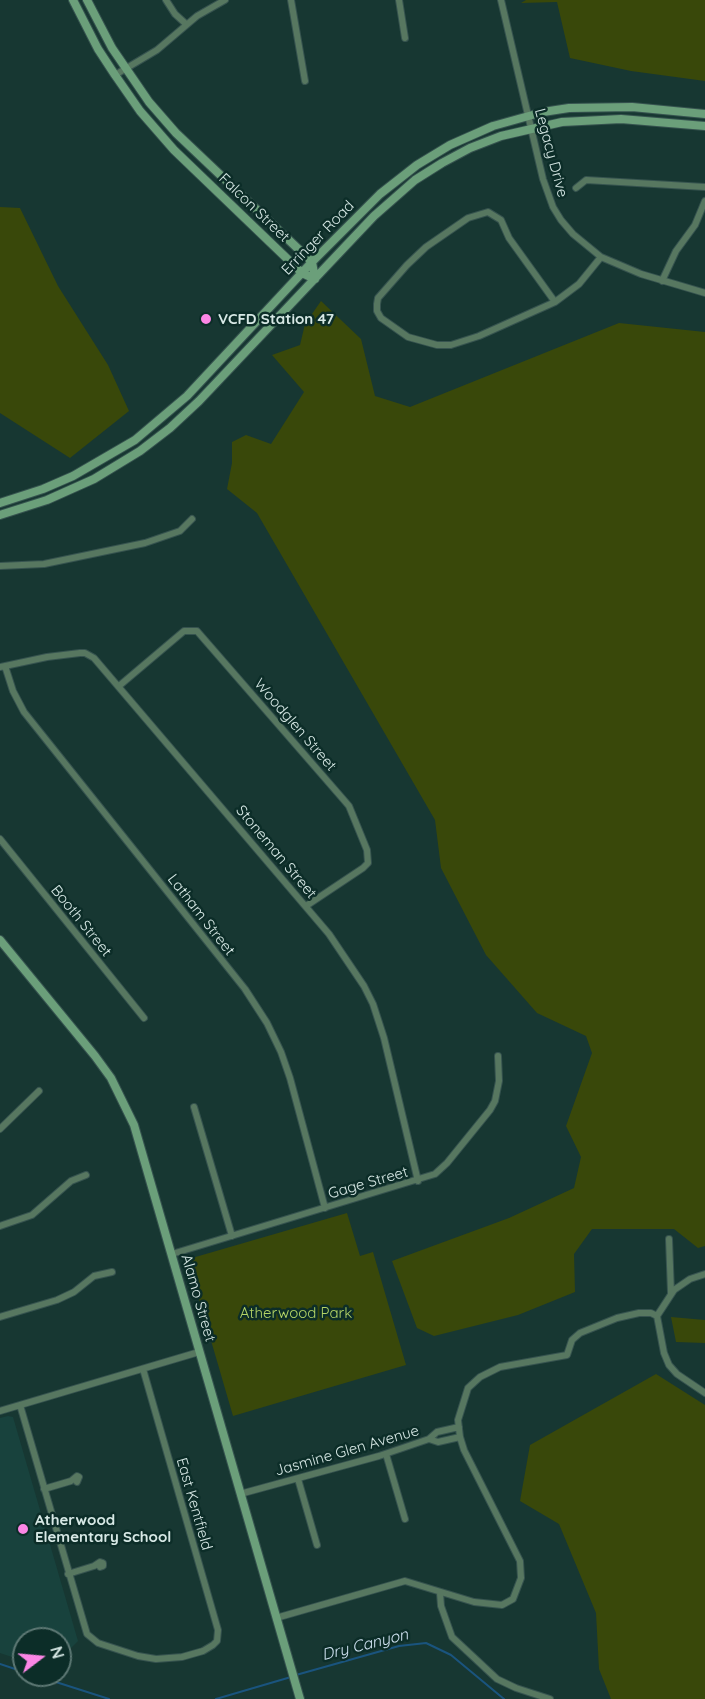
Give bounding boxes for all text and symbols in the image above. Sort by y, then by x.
street label: Legacy Drive [530,107,572,199]
street label: Falcon Street [215,170,293,246]
street label: Erringer Road [278,197,358,279]
place label: VCFD Station 47 [218,310,334,328]
marker: VCFD Station 47 [199,312,213,326]
street label: Woodglen Street [250,675,340,775]
street label: Stoneman Street [232,802,320,902]
street label: Latham Street [164,871,238,959]
street label: Booth Street [47,882,115,960]
street label: Gage Street [326,1163,410,1203]
street label: Alamo Street [177,1252,219,1344]
park label: Atherwood Park [240,1304,352,1322]
street label: Jasmine Glen Avenue [273,1422,421,1480]
street label: East Kentfield [172,1456,216,1552]
place label: Atherwood Elementary School [35,1511,171,1546]
marker: Atherwood Elementary School [16,1522,30,1536]
water label: Dry Canyon [320,1625,410,1665]
north arrow [12,1627,72,1687]
text: N [46,1644,69,1661]

